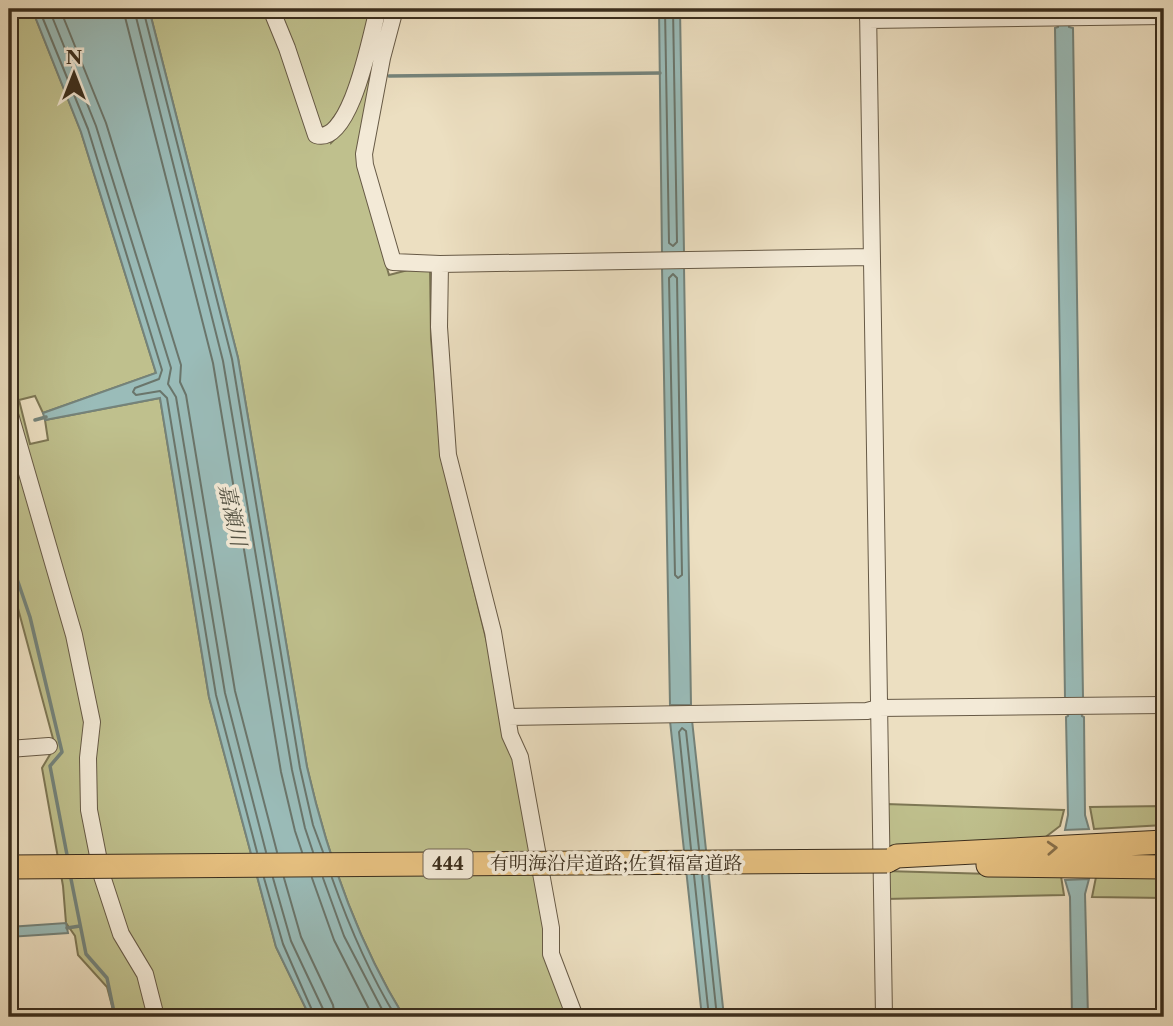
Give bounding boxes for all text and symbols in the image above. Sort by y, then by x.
north arrow [38,38,108,108]
text: N [66,46,82,69]
water label: 嘉瀬川 [214,482,252,550]
one-way arrow [1047,841,1058,856]
road number: 444 [424,850,472,878]
street label: 有明海沿岸道路;佐賀福富道路 [490,852,742,875]

